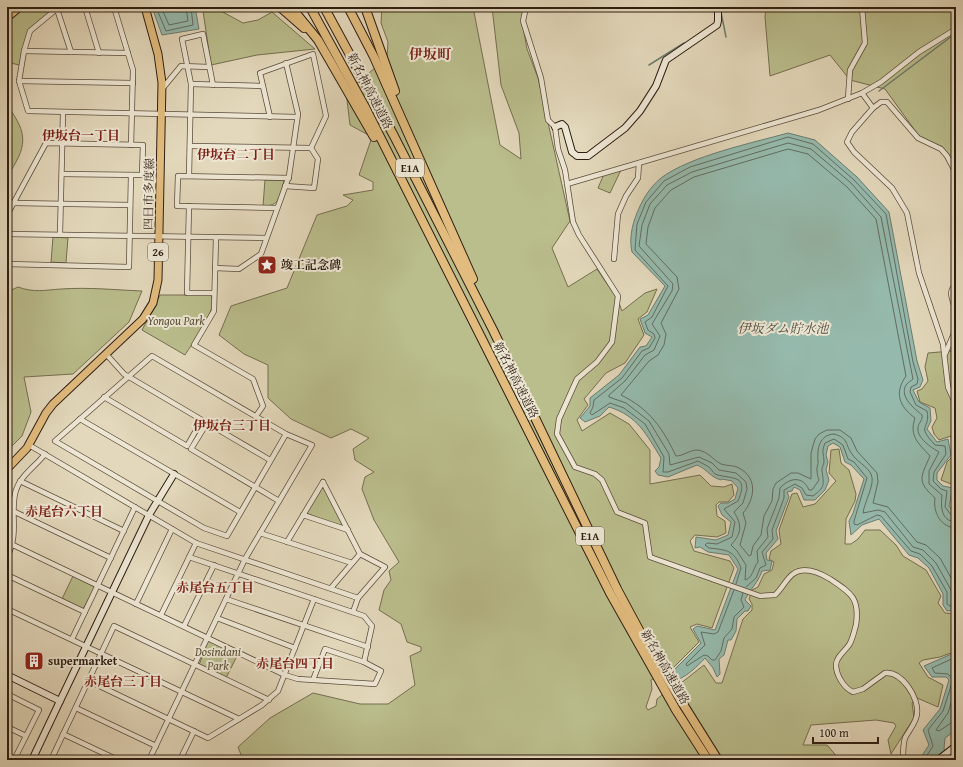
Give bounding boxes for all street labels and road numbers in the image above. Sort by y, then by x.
street label: 新名神高速道路 [344,49,397,132]
street label: 四日市多度線 [139,158,158,230]
road number: E1A [396,159,424,177]
road number: 26 [148,243,168,261]
street label: 新名神高速道路 [490,338,543,421]
road number: E1A [576,527,604,545]
street label: 新名神高速道路 [637,626,694,707]

